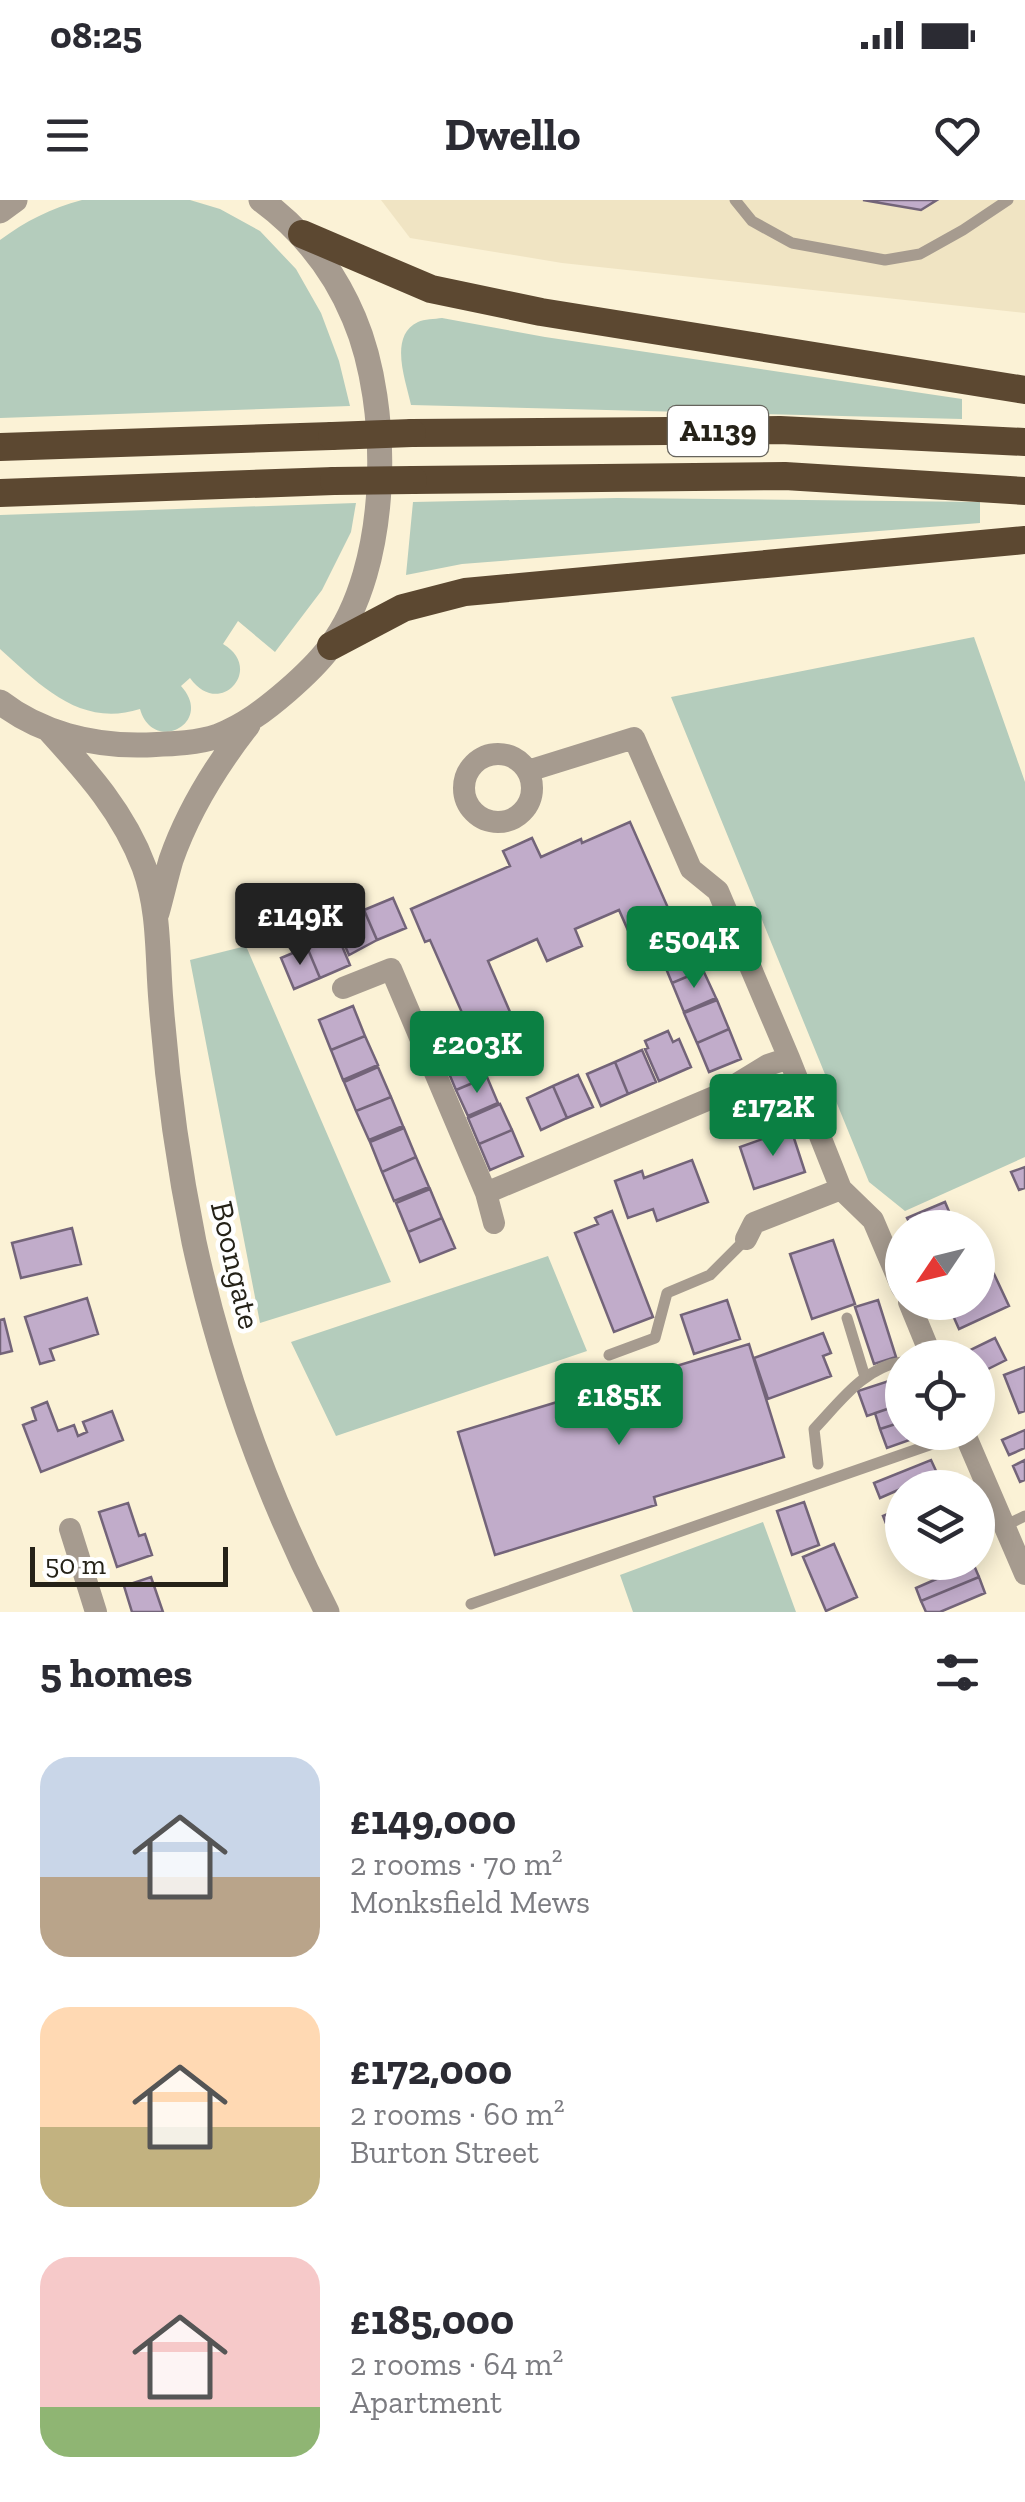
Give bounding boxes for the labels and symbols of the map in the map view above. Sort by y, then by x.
road number: A1139 [668,406,768,456]
pin: £149K [230,883,370,968]
pin: £504K [624,906,764,991]
pin: £203K [407,1011,547,1096]
pin: £172K [703,1074,843,1159]
street label: Boongate [203,1197,269,1333]
north arrow [885,1210,995,1320]
pin: £185K [549,1363,689,1448]
scale bar [30,1542,228,1586]

